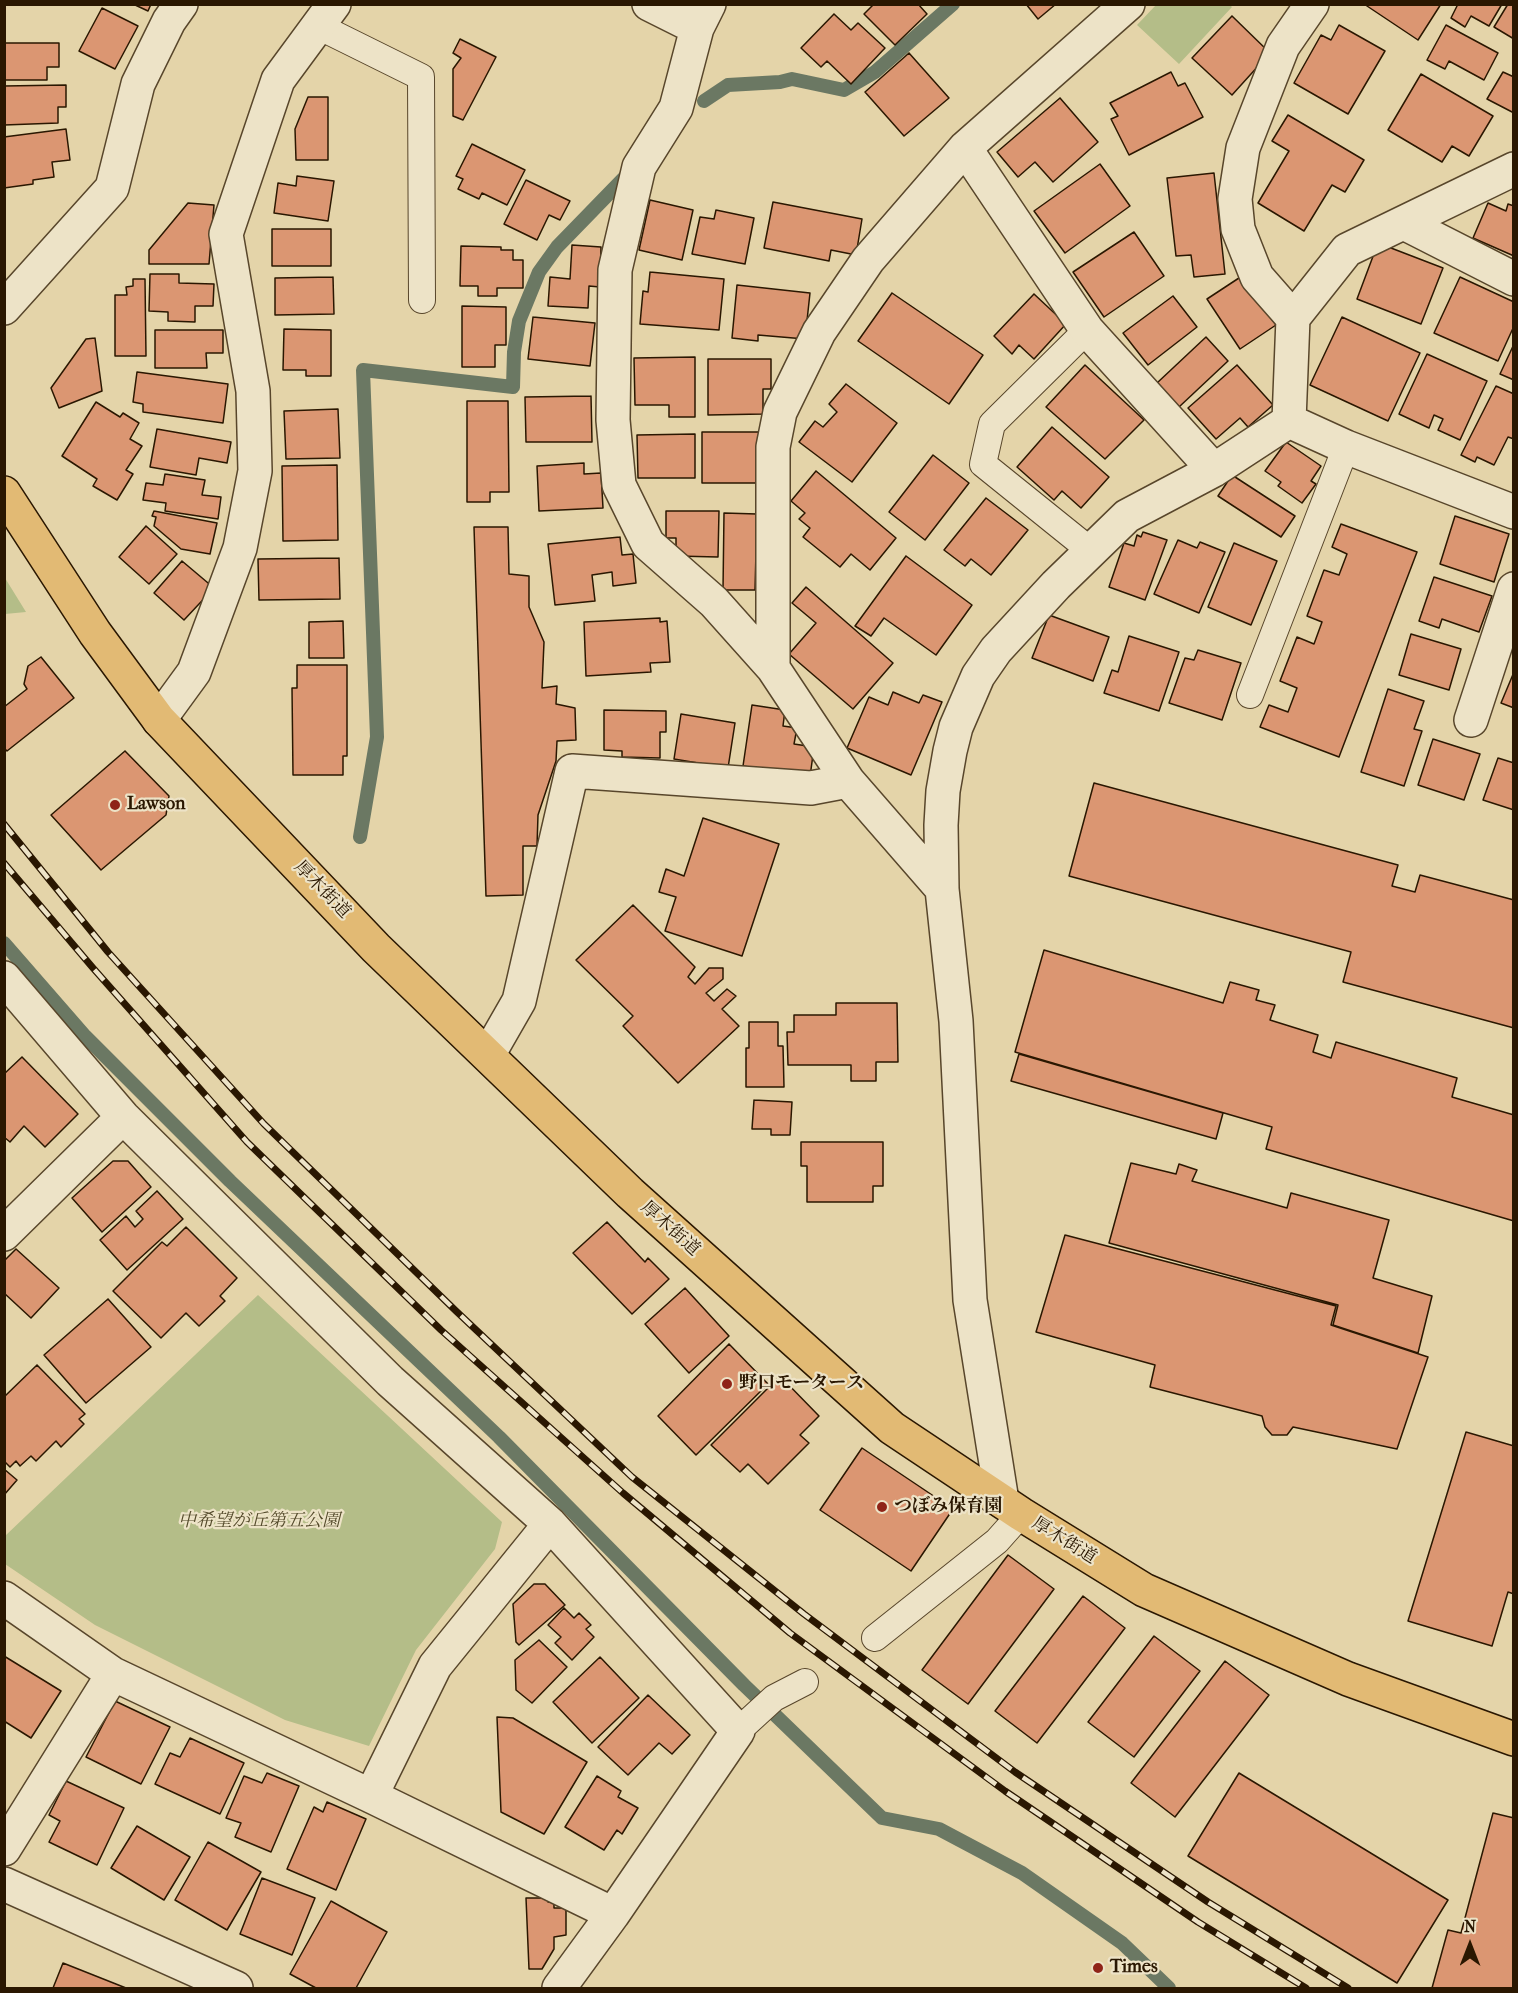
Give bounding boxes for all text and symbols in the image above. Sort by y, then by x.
place label: Lawson [127,794,185,816]
marker: Lawson [108,798,122,812]
street label: 厚木街道 [289,857,355,923]
street label: 厚木街道 [636,1197,704,1261]
place label: 野口モータース [739,1373,864,1395]
marker: 野口モータース [720,1377,734,1391]
place label: つぼみ保育園 [894,1496,1002,1518]
marker: つぼみ保育園 [875,1500,889,1514]
park label: 中希望が丘第五公園 [178,1511,340,1533]
street label: 厚木街道 [1028,1513,1100,1569]
north arrow [1440,1915,1500,1975]
text: N [1464,1917,1476,1936]
place label: Times [1110,1957,1158,1979]
marker: Times [1091,1961,1105,1975]

